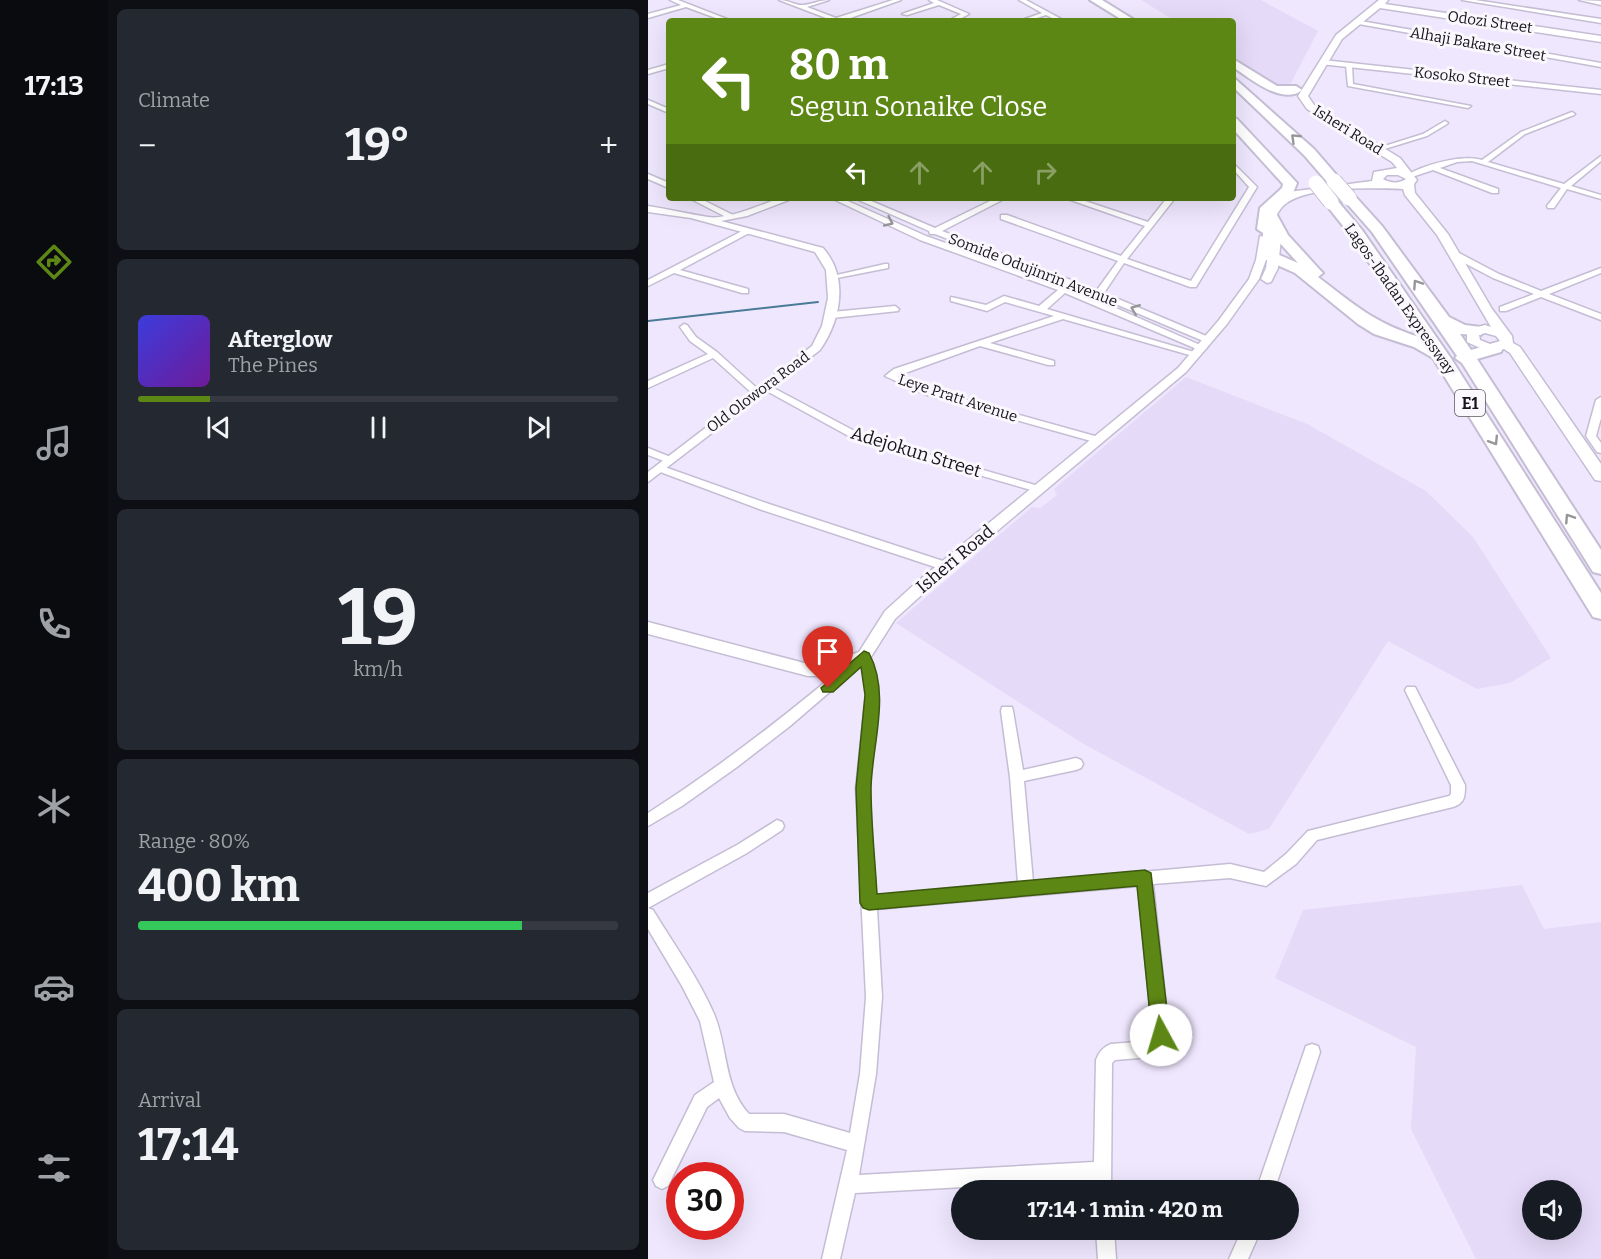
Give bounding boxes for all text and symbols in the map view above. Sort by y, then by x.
street label: Odozi Street [1446,7,1534,37]
street label: Alhaji Bakare Street [1409,23,1548,65]
text: 80 m [789,40,889,90]
icon: left [690,42,768,120]
street label: Kosoko Street [1413,63,1511,91]
text: 17:13 [24,70,84,102]
text: Climate [138,88,210,112]
text: Segun Sonaike Close [789,91,1047,123]
street label: Isheri Road [1310,101,1386,159]
text: 19° [345,118,410,172]
text: − [138,126,156,166]
text: + [599,126,618,166]
one-way arrow [1291,135,1302,146]
icon: left [840,156,873,189]
icon: ahead [903,156,936,189]
icon: ahead [966,156,999,189]
icon: right [1029,156,1062,189]
one-way arrow [882,215,893,227]
street label: Lagos-Ibadan Expressway [1341,220,1459,378]
street label: Somide Odujinrin Avenue [946,229,1120,311]
icon: directions [33,241,75,283]
one-way arrow [1413,280,1424,291]
one-way arrow [1131,304,1142,316]
text: Afterglow [228,326,332,353]
street label: Old Olowora Road [703,347,813,437]
text: The Pines [228,353,318,377]
street label: Leye Pratt Avenue [896,370,1020,426]
road number: E1 [1455,390,1485,416]
icon: previous [202,411,235,444]
icon: pause [362,411,395,444]
icon: next [522,411,555,444]
icon: music [33,422,75,464]
street label: Adejokun Street [848,422,984,482]
one-way arrow [1487,434,1498,445]
one-way arrow [1565,514,1576,525]
street label: Isheri Road [912,520,999,598]
text: 19 [338,571,418,665]
icon: phone [33,603,75,645]
pin [802,626,853,688]
icon: arrive [811,635,844,668]
text: km/h [353,657,403,681]
icon: climate [33,785,75,827]
text: Range · 80% [138,829,250,853]
text: 400 km [138,859,300,913]
icon: car [33,966,75,1008]
position arrow [1129,1003,1193,1067]
text: Arrival [138,1088,201,1112]
text: 17:14 [138,1118,239,1172]
icon: filters [33,1147,75,1189]
speed limit sign: 30 [666,1162,744,1240]
map controls [1522,1180,1582,1240]
button: sound [1522,1180,1582,1240]
text: 17:14 · 1 min · 420 m [1027,1196,1223,1223]

